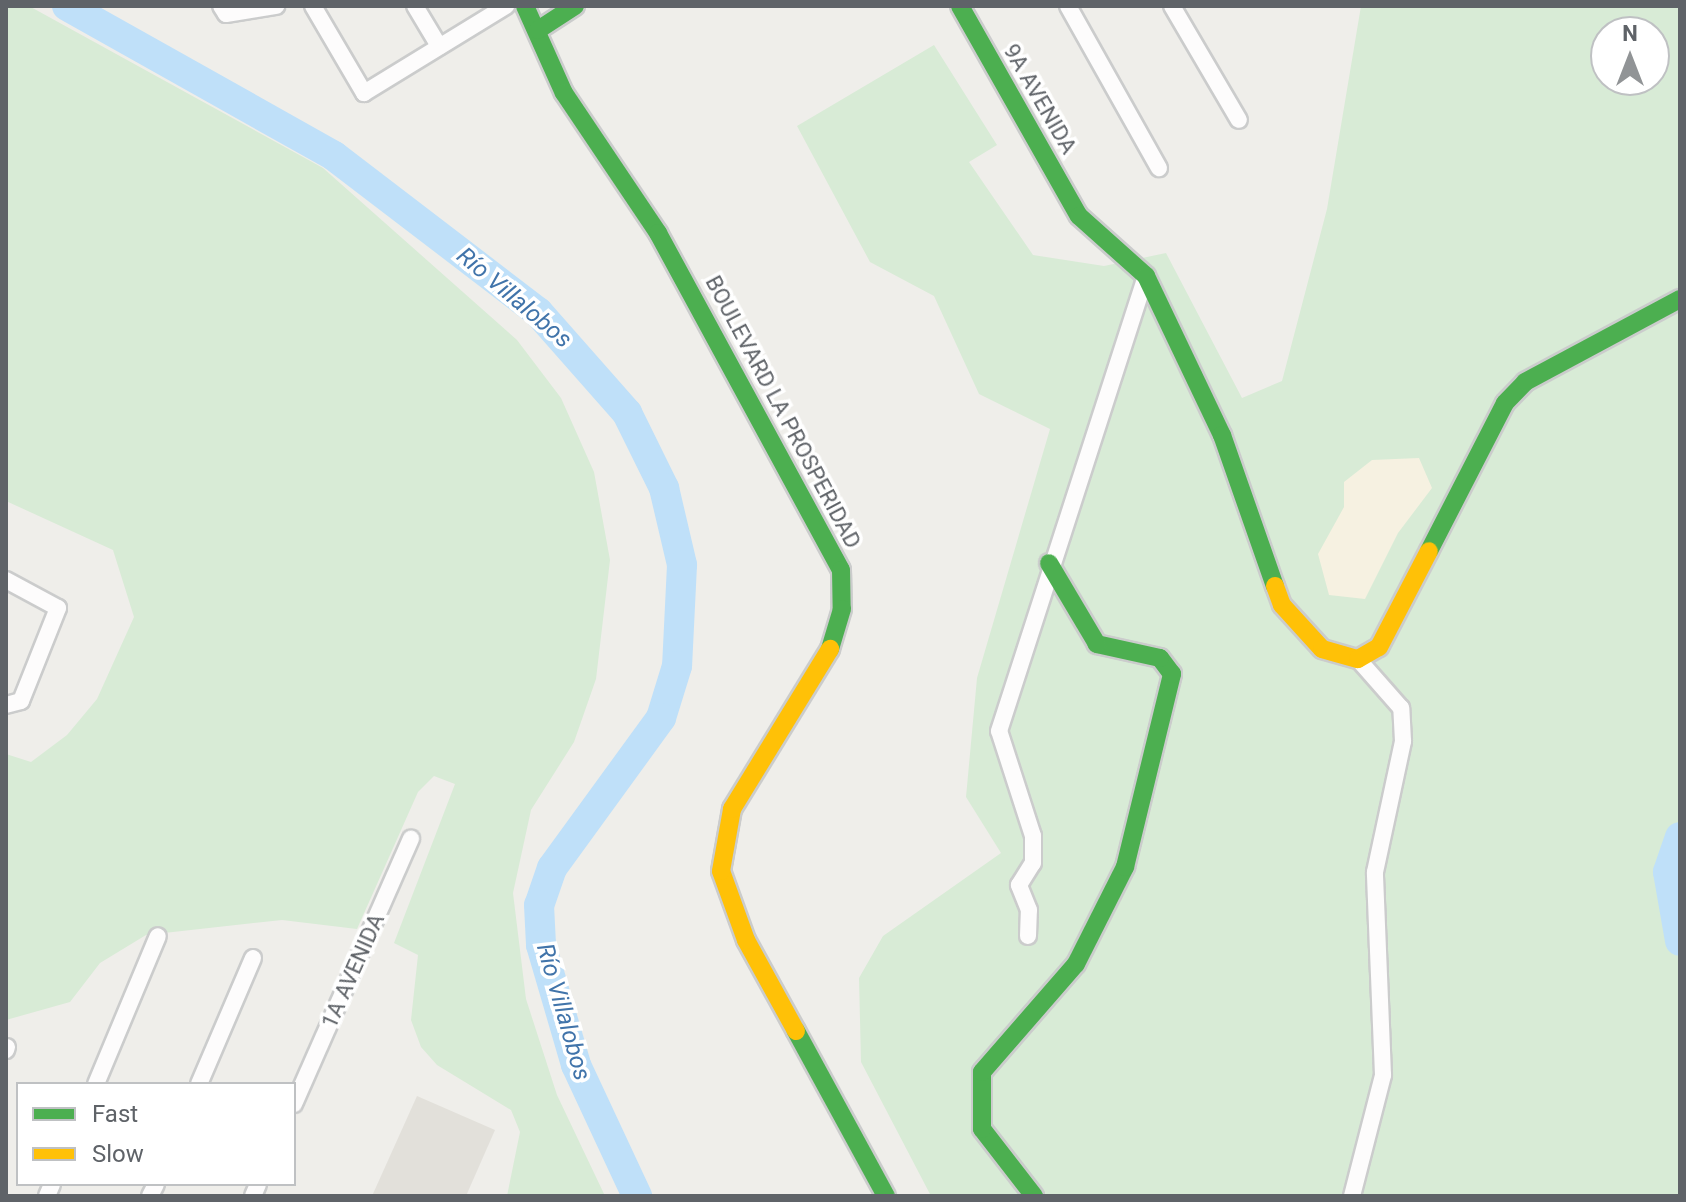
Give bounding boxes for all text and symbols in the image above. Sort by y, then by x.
north arrow [1590,16,1670,96]
text: N [1622,21,1638,46]
street label: 9A AVENIDA [998,39,1082,159]
water label: Río Villalobos [451,242,577,354]
street label: BOULEVARD LA PROSPERIDAD [700,271,866,553]
street label: 1A AVENIDA [316,910,390,1032]
water label: Río Villalobos [530,940,596,1084]
legend [16,1082,296,1186]
text: Fast [92,1100,138,1128]
text: Slow [92,1140,144,1168]

